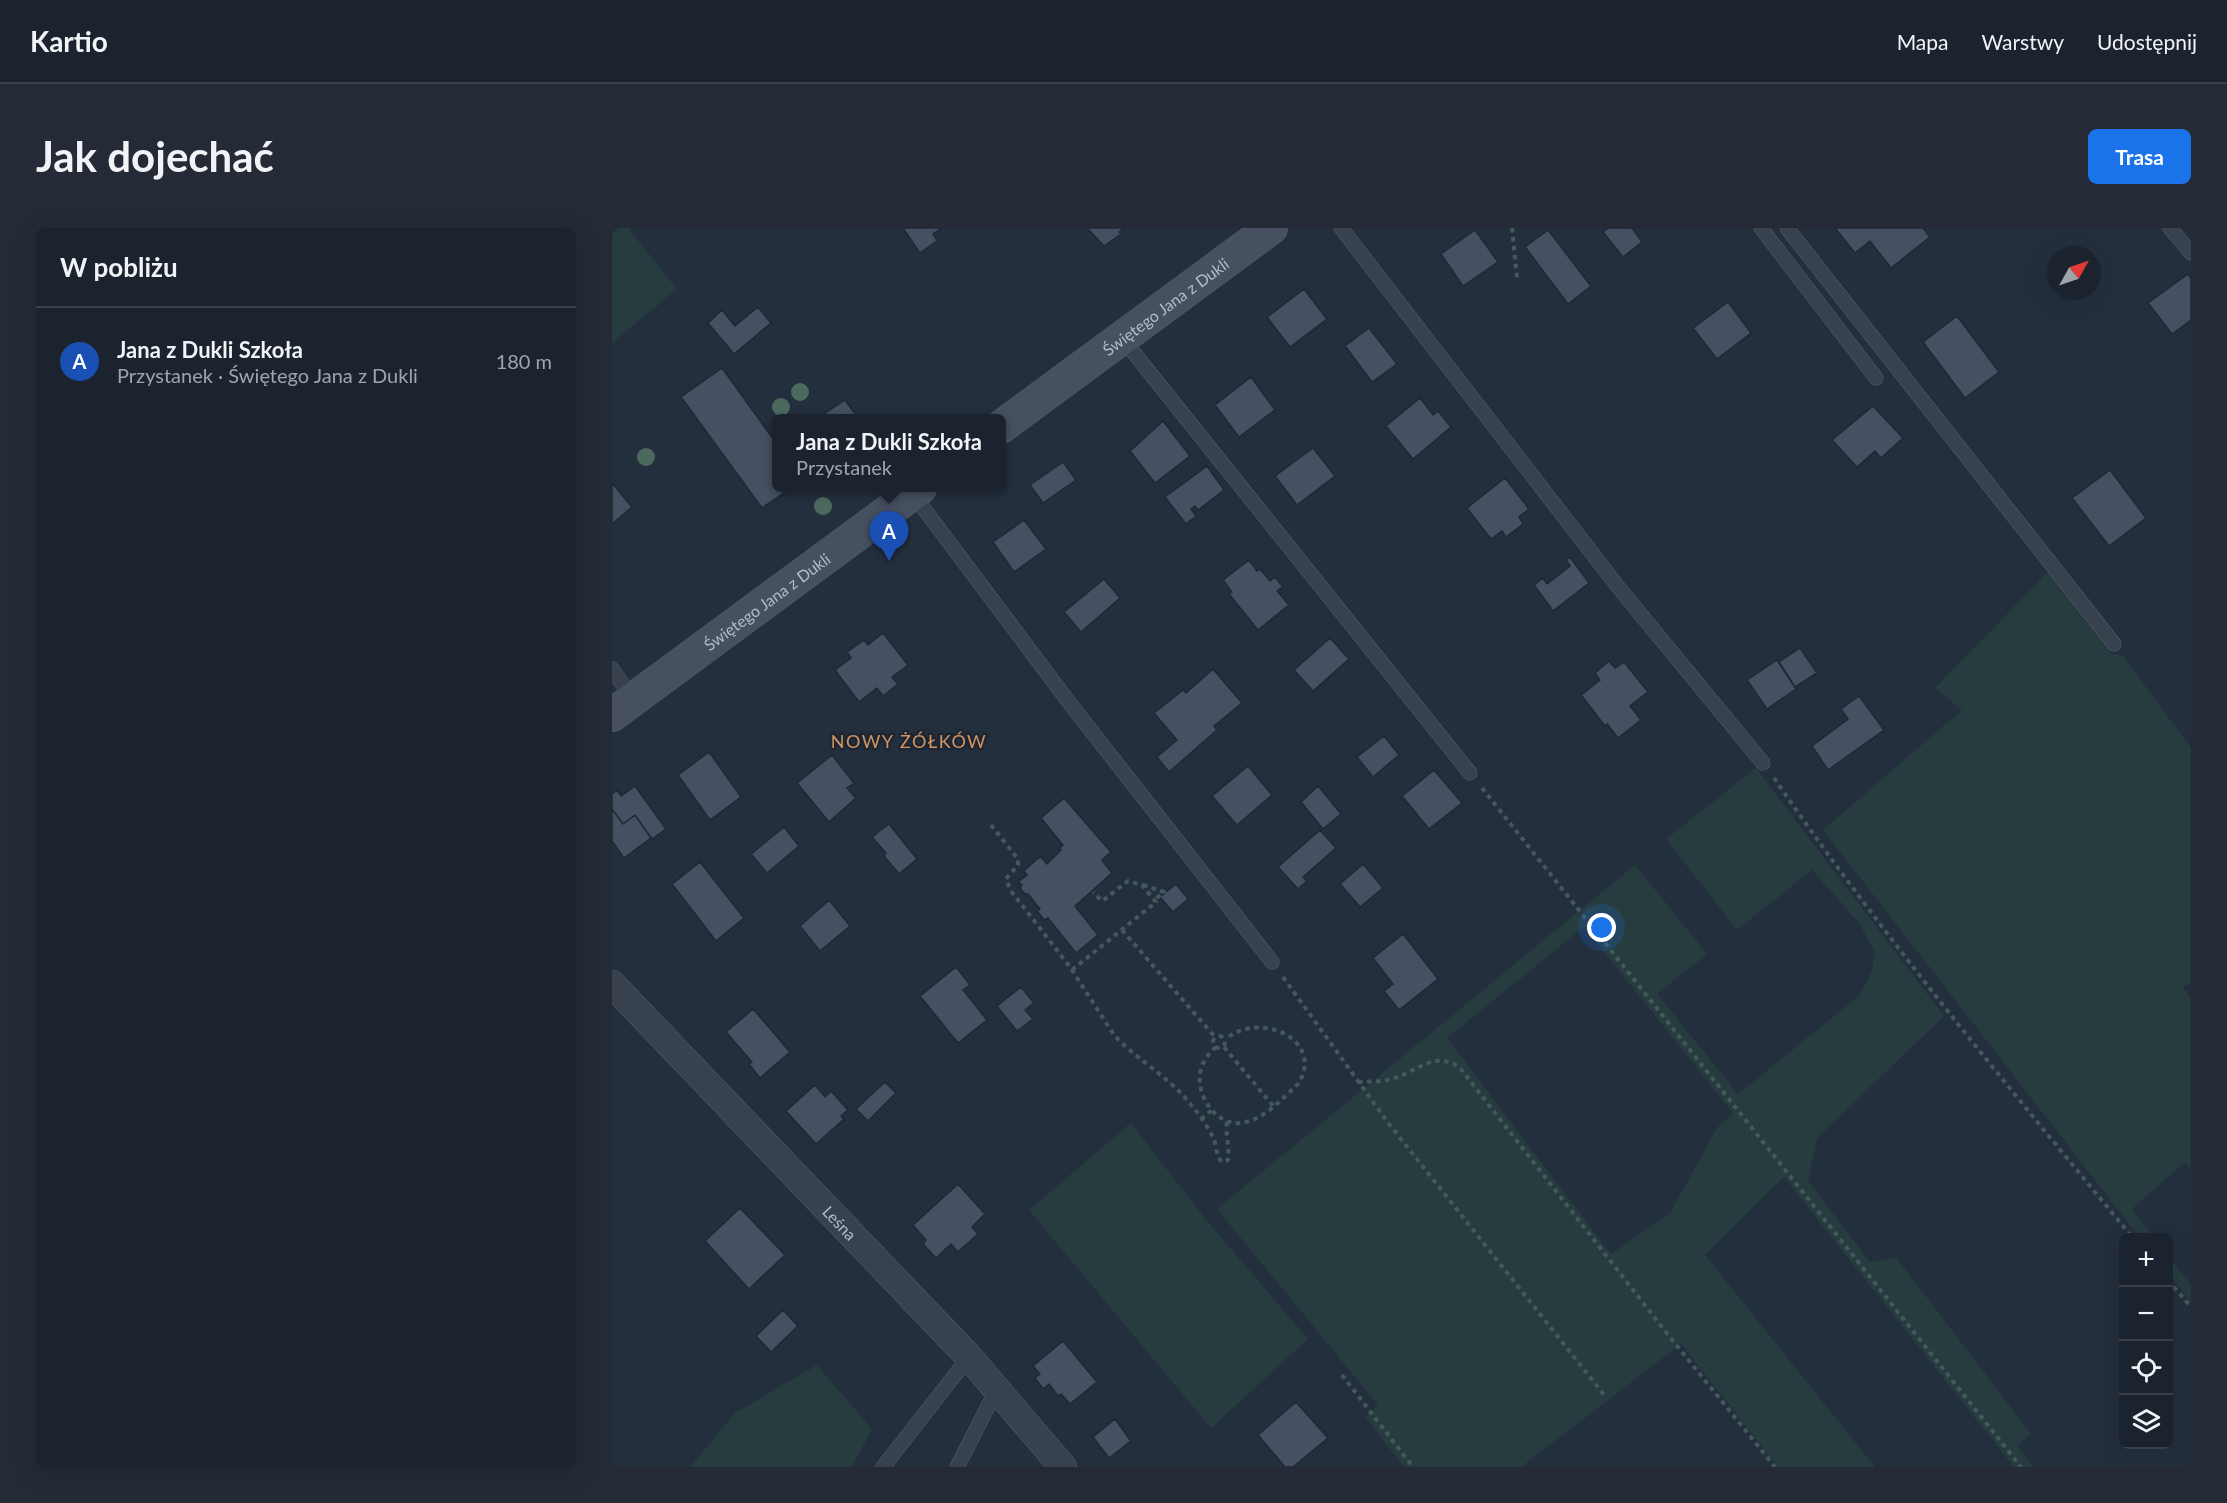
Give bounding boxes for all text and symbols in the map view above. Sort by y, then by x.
text: Kartio [30,24,108,58]
text: Mapa [1897,29,1949,54]
text: Warstwy [1982,29,2064,54]
text: Udostępnij [2097,29,2197,54]
button: Trasa [2088,129,2191,184]
text: Jak dojechać [36,131,274,181]
north arrow [2047,246,2101,300]
text: W pobliżu [60,251,178,283]
street label: Świętego Jana z Dukli [1098,253,1232,359]
text: Jana z Dukli Szkoła [117,336,303,363]
text: A [73,349,86,373]
text: 180 m [496,349,552,373]
text: Przystanek · Świętego Jana z Dukli [117,363,418,387]
popup [772,414,1006,492]
text: Jana z Dukli Szkoła [796,428,982,455]
text: Przystanek [796,455,892,479]
pin: A [870,512,908,561]
street label: Świętego Jana z Dukli [700,548,833,654]
district label: NOWY ŻÓŁKÓW [831,730,987,752]
your location [1587,913,1616,942]
street label: Leśna [820,1201,861,1243]
map controls [2119,1233,2173,1449]
button: + [2119,1233,2173,1287]
button: − [2119,1287,2173,1341]
button: locate [2119,1341,2173,1395]
button: layers [2119,1395,2173,1449]

